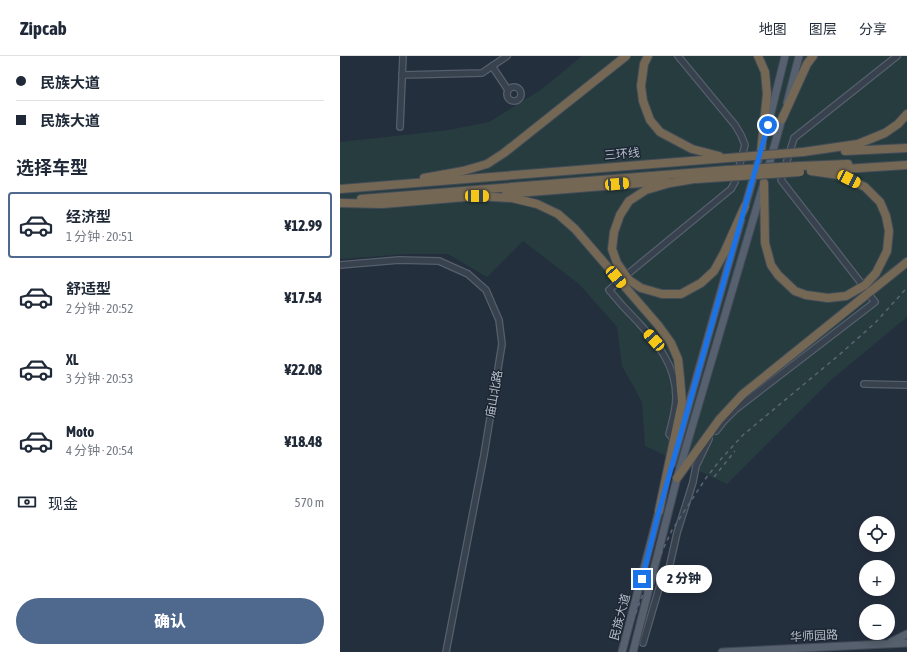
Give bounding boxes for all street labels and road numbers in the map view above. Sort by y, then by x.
street label: 三环线 [603,145,641,163]
street label: 庙山北路 [483,369,505,419]
street label: 民族大道 [607,592,633,642]
street label: 华师园路 [790,628,838,644]

